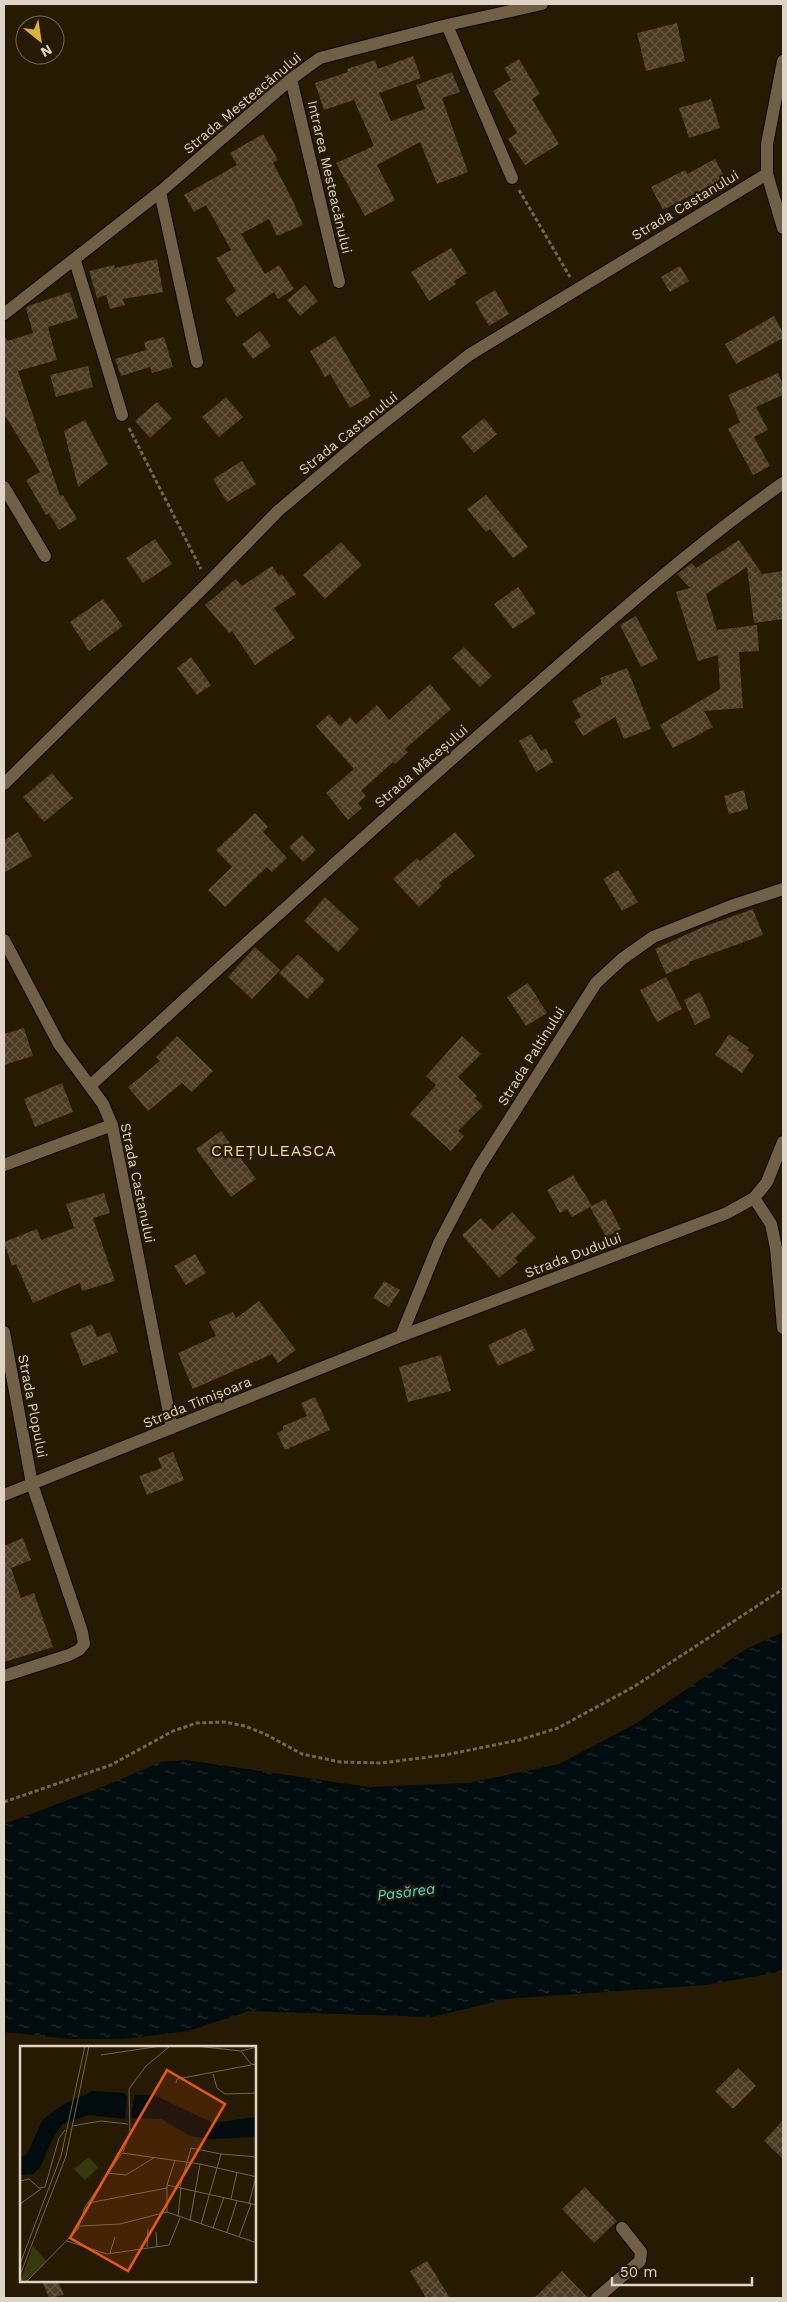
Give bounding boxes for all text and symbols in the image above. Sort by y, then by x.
north arrow [15,15,65,65]
text: N [38,42,55,61]
street label: Strada Mesteacănului [180,49,304,157]
street label: Intrarea Mesteacănului [305,99,355,255]
street label: Strada Castanului [629,167,741,243]
street label: Strada Castanului [296,388,400,478]
street label: Strada Măceșului [371,721,471,811]
street label: Strada Paltinului [494,1004,568,1108]
street label: Strada Castanului [117,1122,159,1244]
district label: CREȚULEASCA [211,1141,337,1160]
street label: Strada Dudului [522,1229,624,1281]
street label: Strada Plopului [15,1353,51,1459]
street label: Strada Timișoara [141,1373,254,1432]
water label: Pasărea [376,1880,436,1904]
inset map [20,2046,256,2282]
scale bar [612,2254,752,2286]
text: 50 m [620,2263,657,2281]

